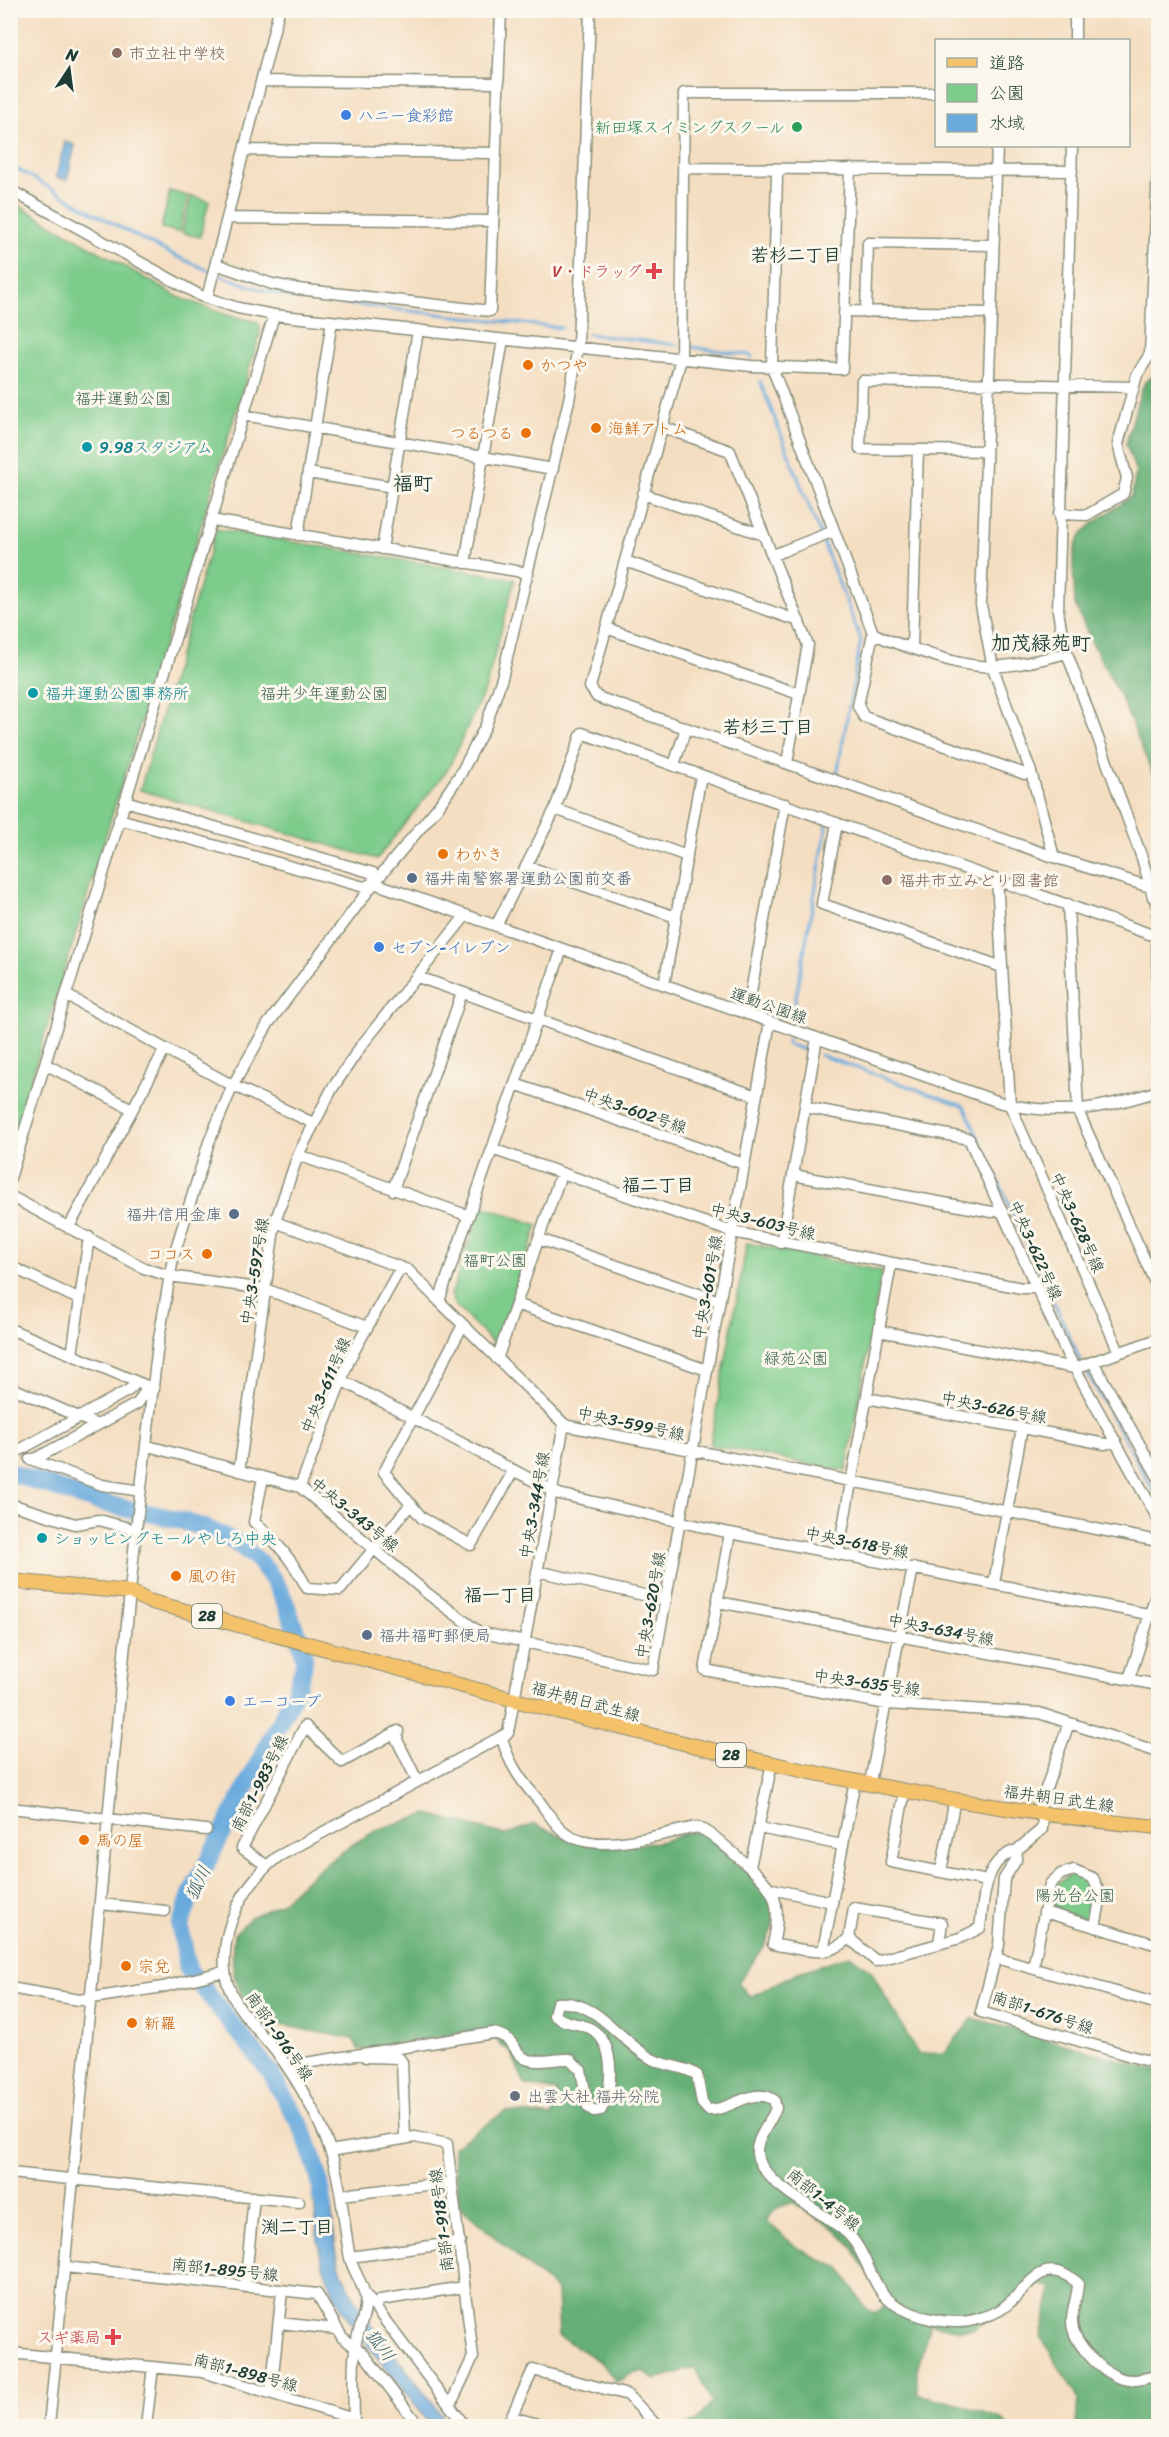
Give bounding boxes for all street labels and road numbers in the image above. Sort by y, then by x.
street label: 運動公園線 [726,979,811,1032]
street label: 中央3-602号線 [579,1079,691,1142]
street label: 中央3-628号線 [1042,1167,1113,1278]
street label: 中央3-603号線 [707,1194,819,1249]
street label: 中央3-622号線 [1000,1195,1071,1305]
street label: 中央3-597号線 [232,1215,277,1327]
street label: 中央3-601号線 [684,1232,731,1342]
street label: 中央3-611号線 [292,1332,359,1438]
street label: 中央3-626号線 [938,1383,1049,1432]
street label: 中央3-599号線 [574,1398,688,1449]
street label: 中央3-344号線 [511,1449,558,1561]
street label: 中央3-343号線 [304,1469,406,1560]
street label: 中央3-618号線 [802,1518,912,1567]
street label: 中央3-620号線 [627,1549,674,1661]
road number: 28 [192,1604,222,1628]
street label: 中央3-634号線 [885,1605,997,1654]
street label: 中央3-635号線 [812,1661,922,1704]
street label: 福井朝日武生線 [528,1673,644,1730]
street label: 南部1-983号線 [222,1729,297,1837]
road number: 28 [716,1743,746,1767]
street label: 福井朝日武生線 [1001,1776,1116,1821]
street label: 南部1-676号線 [988,1982,1098,2043]
street label: 南部1-916号線 [238,1985,321,2087]
street label: 南部1-4号線 [780,2160,867,2238]
street label: 南部1-918号線 [421,2166,462,2274]
street label: 南部1-895号線 [170,2249,280,2290]
street label: 南部1-898号線 [190,2345,302,2400]

